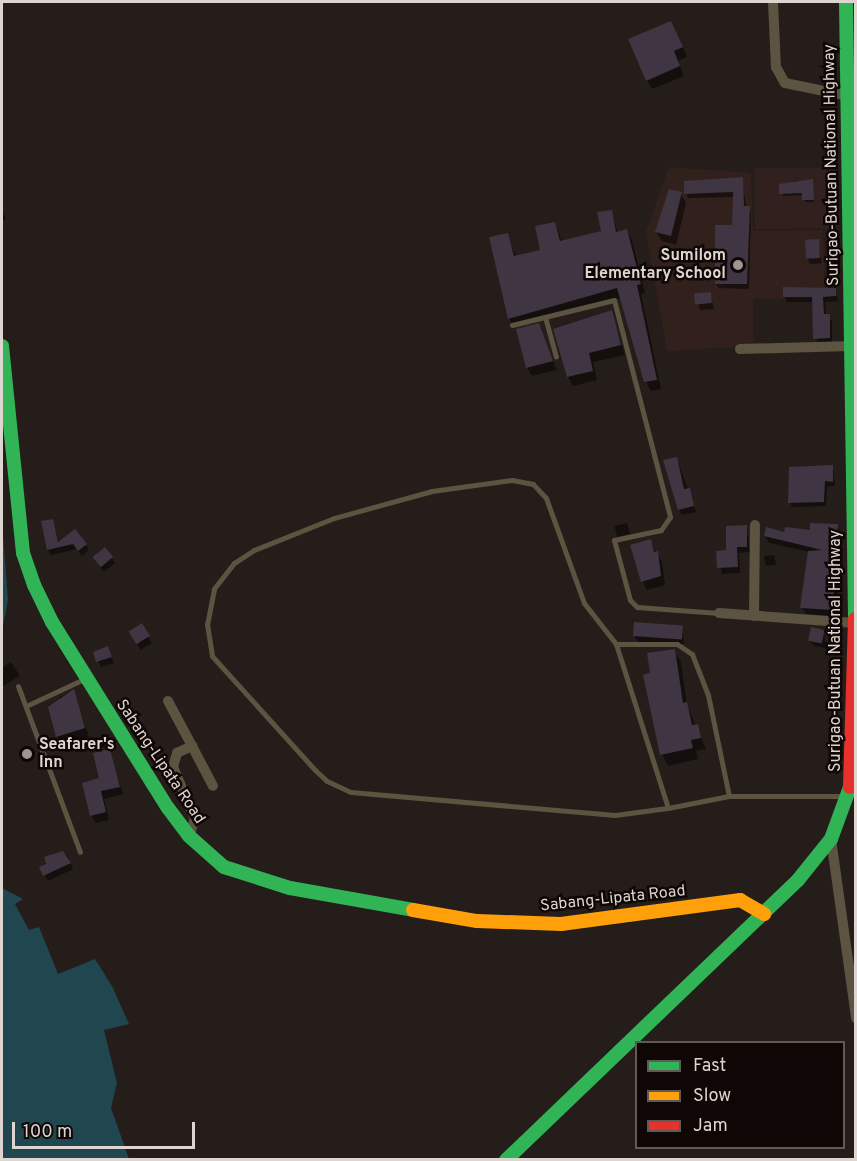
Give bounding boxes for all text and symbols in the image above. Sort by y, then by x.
street label: Surigao-Butuan National Highway [820,44,844,286]
place label: Sumilom Elementary School [584,246,726,284]
marker: Sumilom Elementary School [731,258,745,272]
street label: Surigao-Butuan National Highway [826,530,846,772]
street label: Sabang-Lipata Road [111,696,209,828]
place label: Seafarer's Inn [39,735,115,773]
marker: Seafarer's Inn [20,747,34,761]
street label: Sabang-Lipata Road [539,882,687,916]
legend [635,1041,845,1149]
text: Fast [693,1055,726,1078]
text: Slow [693,1085,731,1108]
scale bar [15,1110,198,1148]
text: Jam [693,1115,728,1138]
text: 100 m [23,1121,72,1144]

